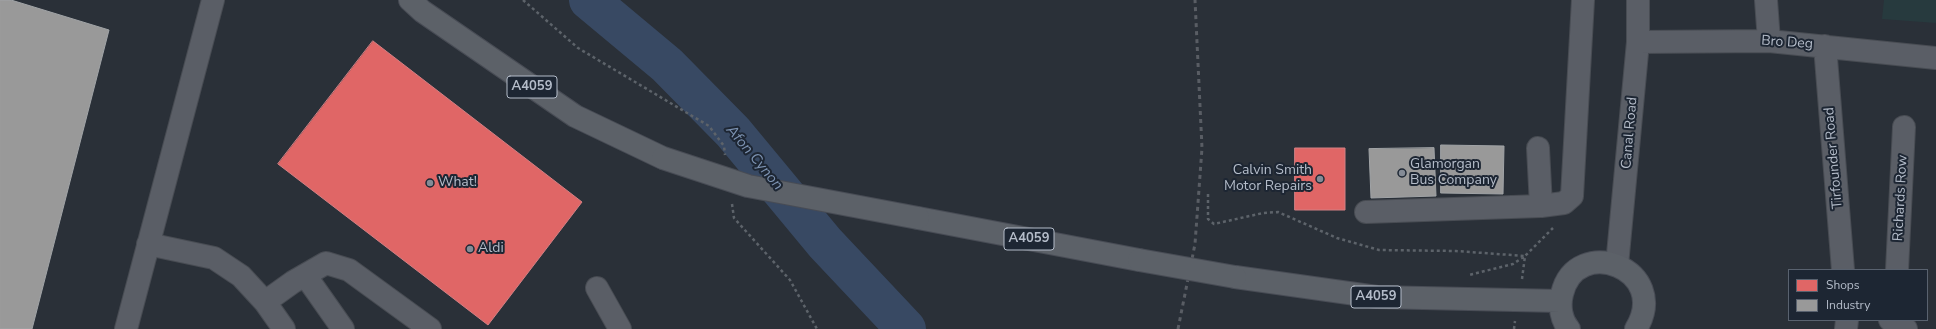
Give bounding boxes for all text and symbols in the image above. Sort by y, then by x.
street label: Bro Deg [1761,33,1813,53]
road number: A4059 [507,76,557,98]
street label: Canal Road [1618,96,1642,170]
street label: Tirfounder Road [1821,107,1847,209]
water label: Afon Cynon [722,122,786,194]
street label: Richards Row [1890,154,1912,242]
place label: Glamorgan Bus Company [1410,157,1497,190]
place label: Calvin Smith Motor Repairs [1224,163,1312,196]
marker: Glamorgan Bus Company [1397,168,1407,178]
marker: Calvin Smith Motor Repairs [1315,174,1325,184]
place label: What! [438,175,477,191]
marker: What! [425,178,435,188]
road number: A4059 [1004,228,1054,250]
place label: Aldi [478,241,504,257]
marker: Aldi [465,244,475,254]
legend [1788,269,1928,321]
text: Shops [1826,277,1860,293]
road number: A4059 [1351,286,1401,308]
text: Industry [1826,297,1870,313]

